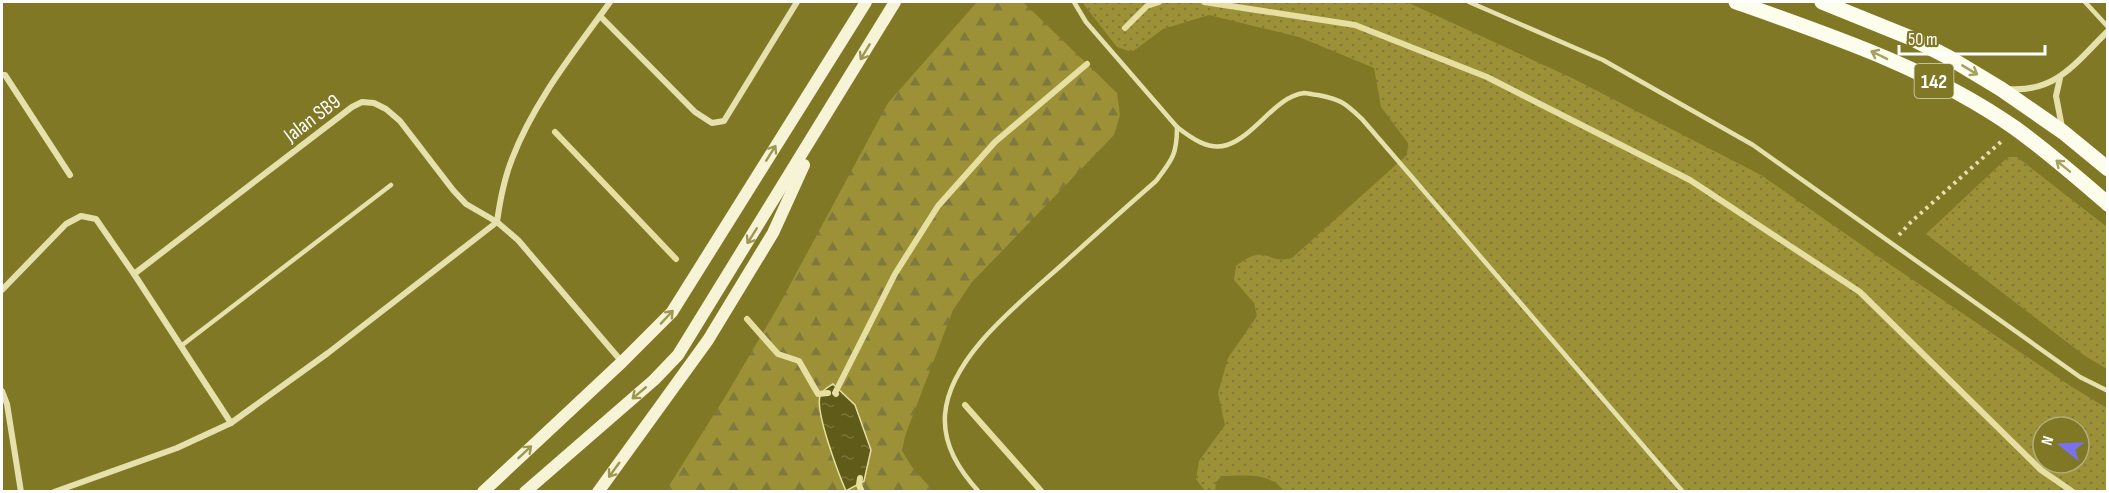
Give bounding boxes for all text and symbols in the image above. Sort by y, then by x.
scale bar [1899,18,2044,56]
text: 50 m [1908,29,1938,50]
one-way arrow [859,43,871,60]
one-way arrow [1870,48,1888,60]
road number: 142 [1914,64,1954,98]
one-way arrow [1961,65,1978,77]
street label: Jalan SB9 [278,89,346,148]
one-way arrow [766,145,778,162]
one-way arrow [2055,159,2071,172]
one-way arrow [746,227,758,244]
one-way arrow [659,310,674,325]
one-way arrow [632,386,647,400]
north arrow [2031,415,2091,475]
text: N [2038,434,2059,448]
one-way arrow [518,444,533,459]
one-way arrow [608,462,620,478]

